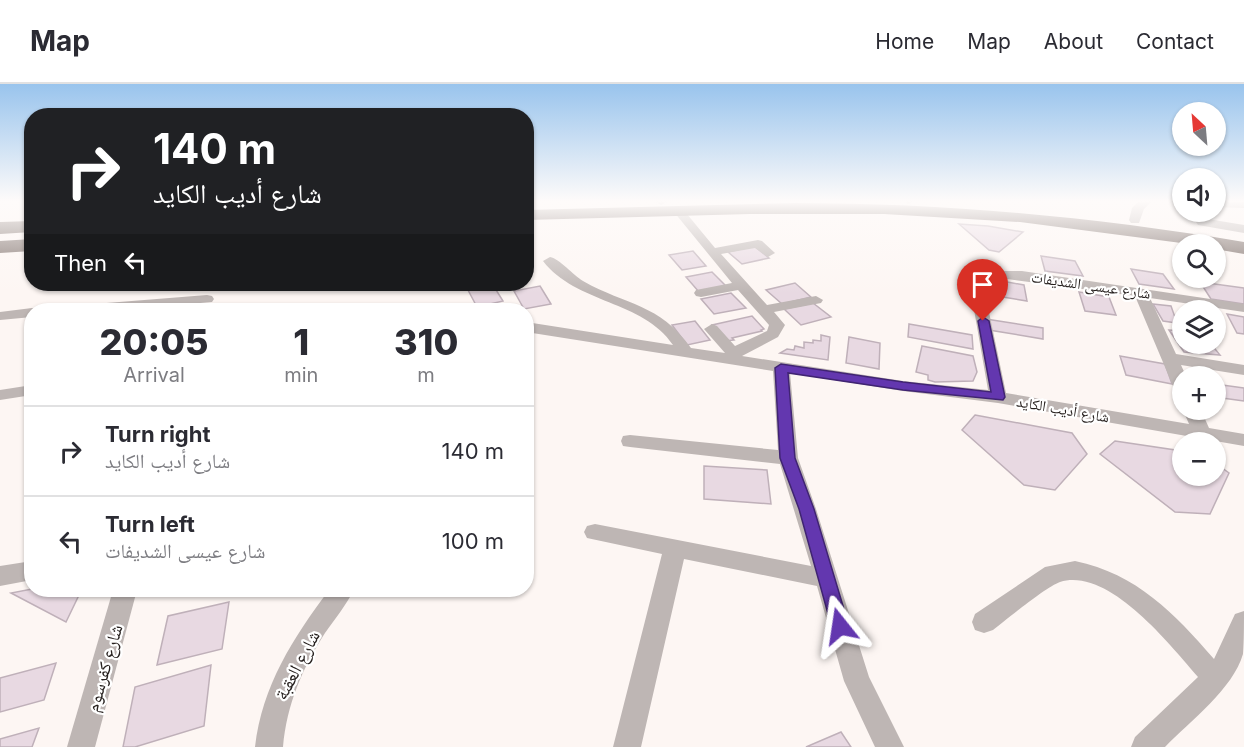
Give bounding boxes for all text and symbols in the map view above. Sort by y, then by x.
text: Map [30,24,90,58]
text: Home [875,29,934,54]
text: Map [967,29,1011,54]
text: About [1044,29,1103,54]
text: Contact [1136,29,1214,54]
north arrow [1172,102,1226,156]
map controls [1172,102,1226,486]
text: 140 m [153,123,276,174]
icon: right [54,132,132,210]
button: sound [1172,168,1226,222]
text: شارع أديب الكايد [153,177,322,210]
button: search [1172,234,1226,288]
icon: left [119,246,152,279]
text: Then [54,250,107,276]
pin [957,259,1008,321]
street label: شارع عيسى الشديفات [1030,267,1152,304]
icon: arrive [966,268,999,301]
button: layers [1172,300,1226,354]
text: 20:05 [100,320,209,364]
text: 1 [293,320,309,364]
text: 310 [394,320,458,364]
text: Arrival [123,363,185,387]
text: min [284,363,318,387]
text: m [417,363,435,387]
button: + [1172,366,1226,420]
street label: شارع أديب الكايد [1015,391,1111,428]
text: Turn right [105,421,211,447]
button: − [1172,432,1226,486]
icon: right [54,435,87,468]
text: 140 m [442,438,504,464]
text: شارع أديب الكايد [105,449,230,473]
text: Turn left [105,511,195,537]
icon: left [54,525,87,558]
text: 100 m [442,528,504,554]
text: شارع عيسى الشديفات [105,539,265,563]
position arrow [808,594,872,658]
street label: شارع كفرسوم [81,622,128,715]
street label: شارع العقبة [270,627,325,704]

